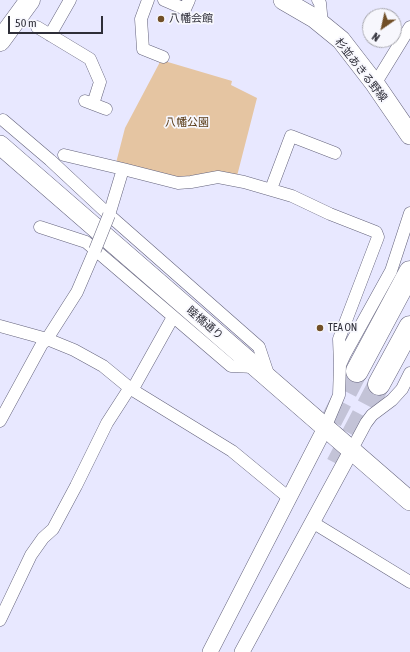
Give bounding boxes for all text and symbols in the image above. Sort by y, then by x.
scale bar [10,8,105,34]
north arrow [362,8,402,48]
place label: 八幡会館 [169,12,213,26]
marker: 八幡会館 [156,14,166,24]
text: 50 m [15,16,37,30]
text: N [370,30,382,44]
street label: 杉並あきる野線 [332,36,390,104]
park label: 八幡公園 [165,116,209,130]
street label: 睦橋通り [184,304,226,342]
place label: TEA ON [328,321,357,335]
marker: TEA ON [315,323,325,333]

